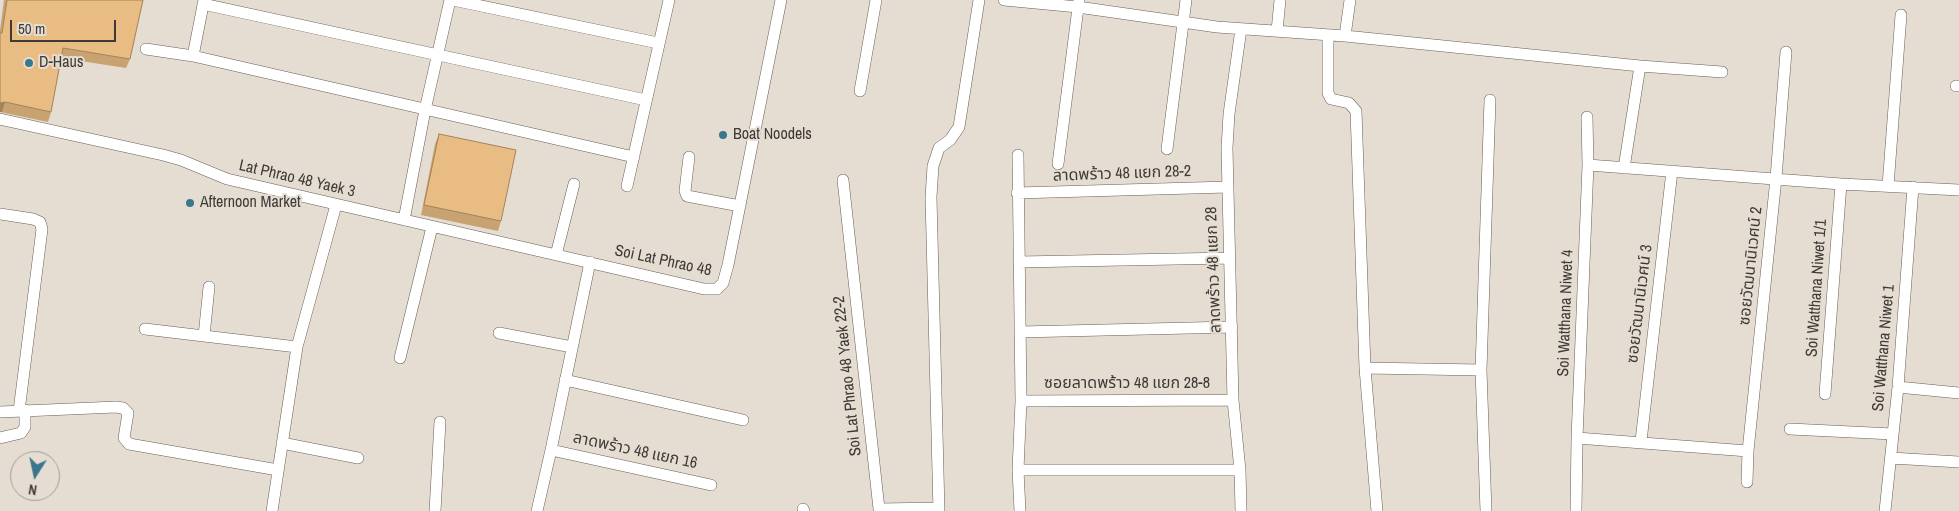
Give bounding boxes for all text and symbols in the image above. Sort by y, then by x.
scale bar [12,10,119,42]
text: 50 m [18,18,45,39]
place label: D-Haus [39,53,83,73]
marker: D-Haus [23,57,35,69]
place label: Boat Noodels [733,125,812,145]
marker: Boat Noodels [717,129,729,141]
street label: Lat Phrao 48 Yaek 3 [237,156,357,202]
street label: ลาดพร้าว 48 แยก 28-2 [1053,162,1191,186]
place label: Afternoon Market [200,193,301,213]
marker: Afternoon Market [184,197,196,209]
street label: ลาดพร้าว 48 แยก 28 [1202,206,1226,334]
street label: ซอยวัฒนานิเวศน์ 2 [1735,206,1767,326]
street label: Soi Watthana Niwet 1/1 [1803,218,1831,358]
street label: Soi Lat Phrao 48 [613,241,713,281]
street label: ซอยวัฒนานิเวศน์ 3 [1623,244,1657,364]
street label: Soi Watthana Niwet 4 [1554,249,1578,377]
street label: Soi Watthana Niwet 1 [1869,284,1899,412]
street label: Soi Lat Phrao 48 Yaek 22-2 [830,295,866,457]
street label: ซอยลาดพร้าว 48 แยก 28-8 [1044,374,1210,394]
street label: ลาดพร้าว 48 แยก 16 [571,428,699,474]
north arrow [10,451,60,501]
text: N [27,480,38,499]

